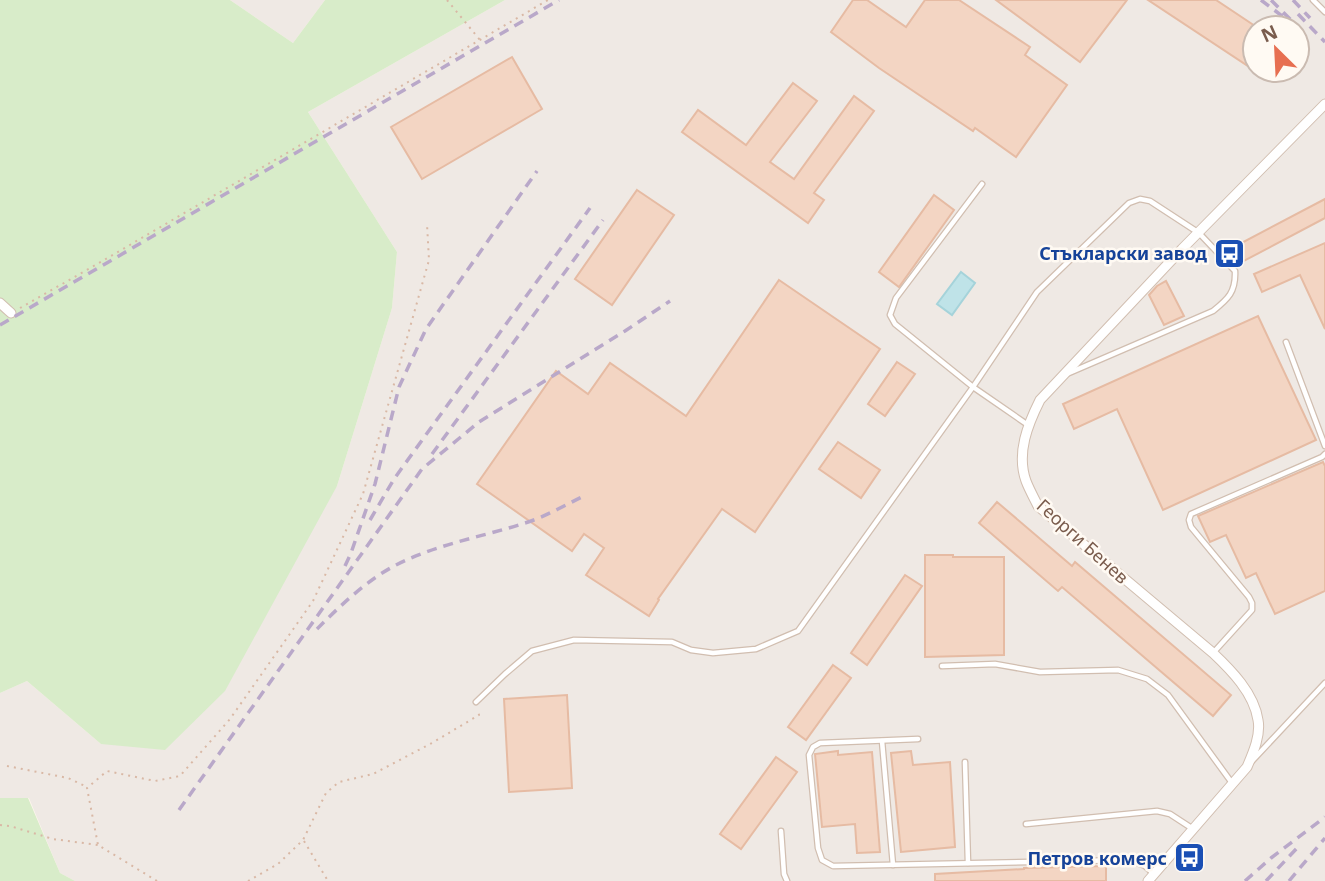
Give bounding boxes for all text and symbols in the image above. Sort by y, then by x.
north arrow [1241,14,1311,84]
text: N [1257,18,1281,48]
bus stop icon: Стъкларски завод [1213,236,1247,270]
place label: Стъкларски завод [1039,241,1208,265]
street label: Георги Бенев [1032,493,1134,589]
bus stop icon: Петров комерс [1173,841,1207,875]
place label: Петров комерс [1028,846,1167,870]

